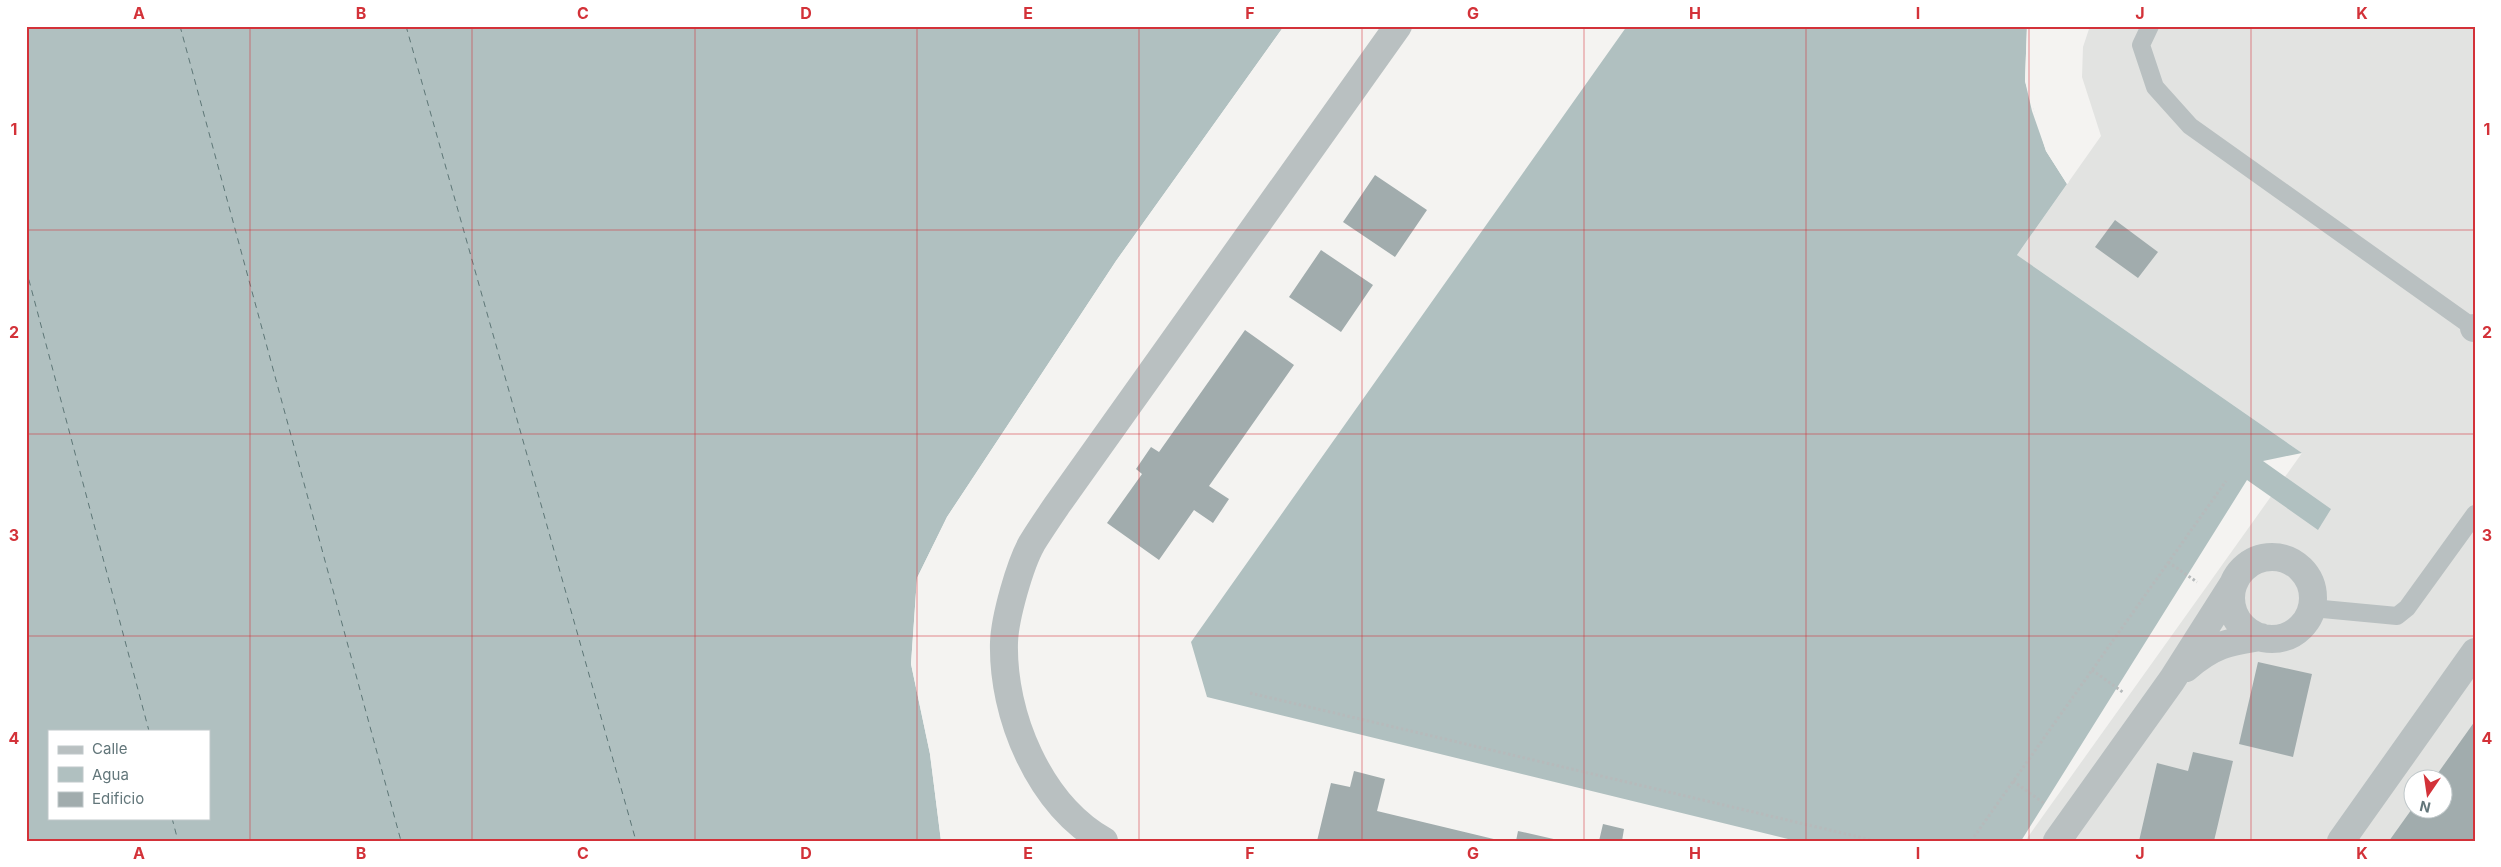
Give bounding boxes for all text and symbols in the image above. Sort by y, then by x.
text: A [133,3,145,23]
text: B [356,3,366,23]
text: C [577,3,589,23]
text: D [800,3,812,23]
text: E [1023,3,1033,23]
text: F [1245,3,1255,23]
text: G [1467,3,1479,23]
text: H [1689,3,1701,23]
text: I [1916,3,1920,23]
text: J [2135,3,2145,23]
text: K [2356,3,2368,23]
text: 1 [11,119,17,139]
text: 1 [2484,119,2490,139]
text: 2 [9,322,19,342]
text: 2 [2482,322,2492,342]
text: 3 [9,525,19,545]
text: 3 [2482,525,2492,545]
text: 4 [9,728,20,748]
text: 4 [2482,728,2493,748]
legend [48,730,210,820]
text: Calle [92,739,127,758]
text: Agua [92,765,129,784]
north arrow [2404,770,2454,820]
text: Edificio [92,789,144,808]
text: N [2418,798,2432,817]
text: A [133,843,145,863]
text: B [356,843,366,863]
text: C [577,843,589,863]
text: D [800,843,812,863]
text: E [1023,843,1033,863]
text: F [1245,843,1255,863]
text: G [1467,843,1479,863]
text: H [1689,843,1701,863]
text: I [1916,843,1920,863]
text: J [2135,843,2145,863]
text: K [2356,843,2368,863]

